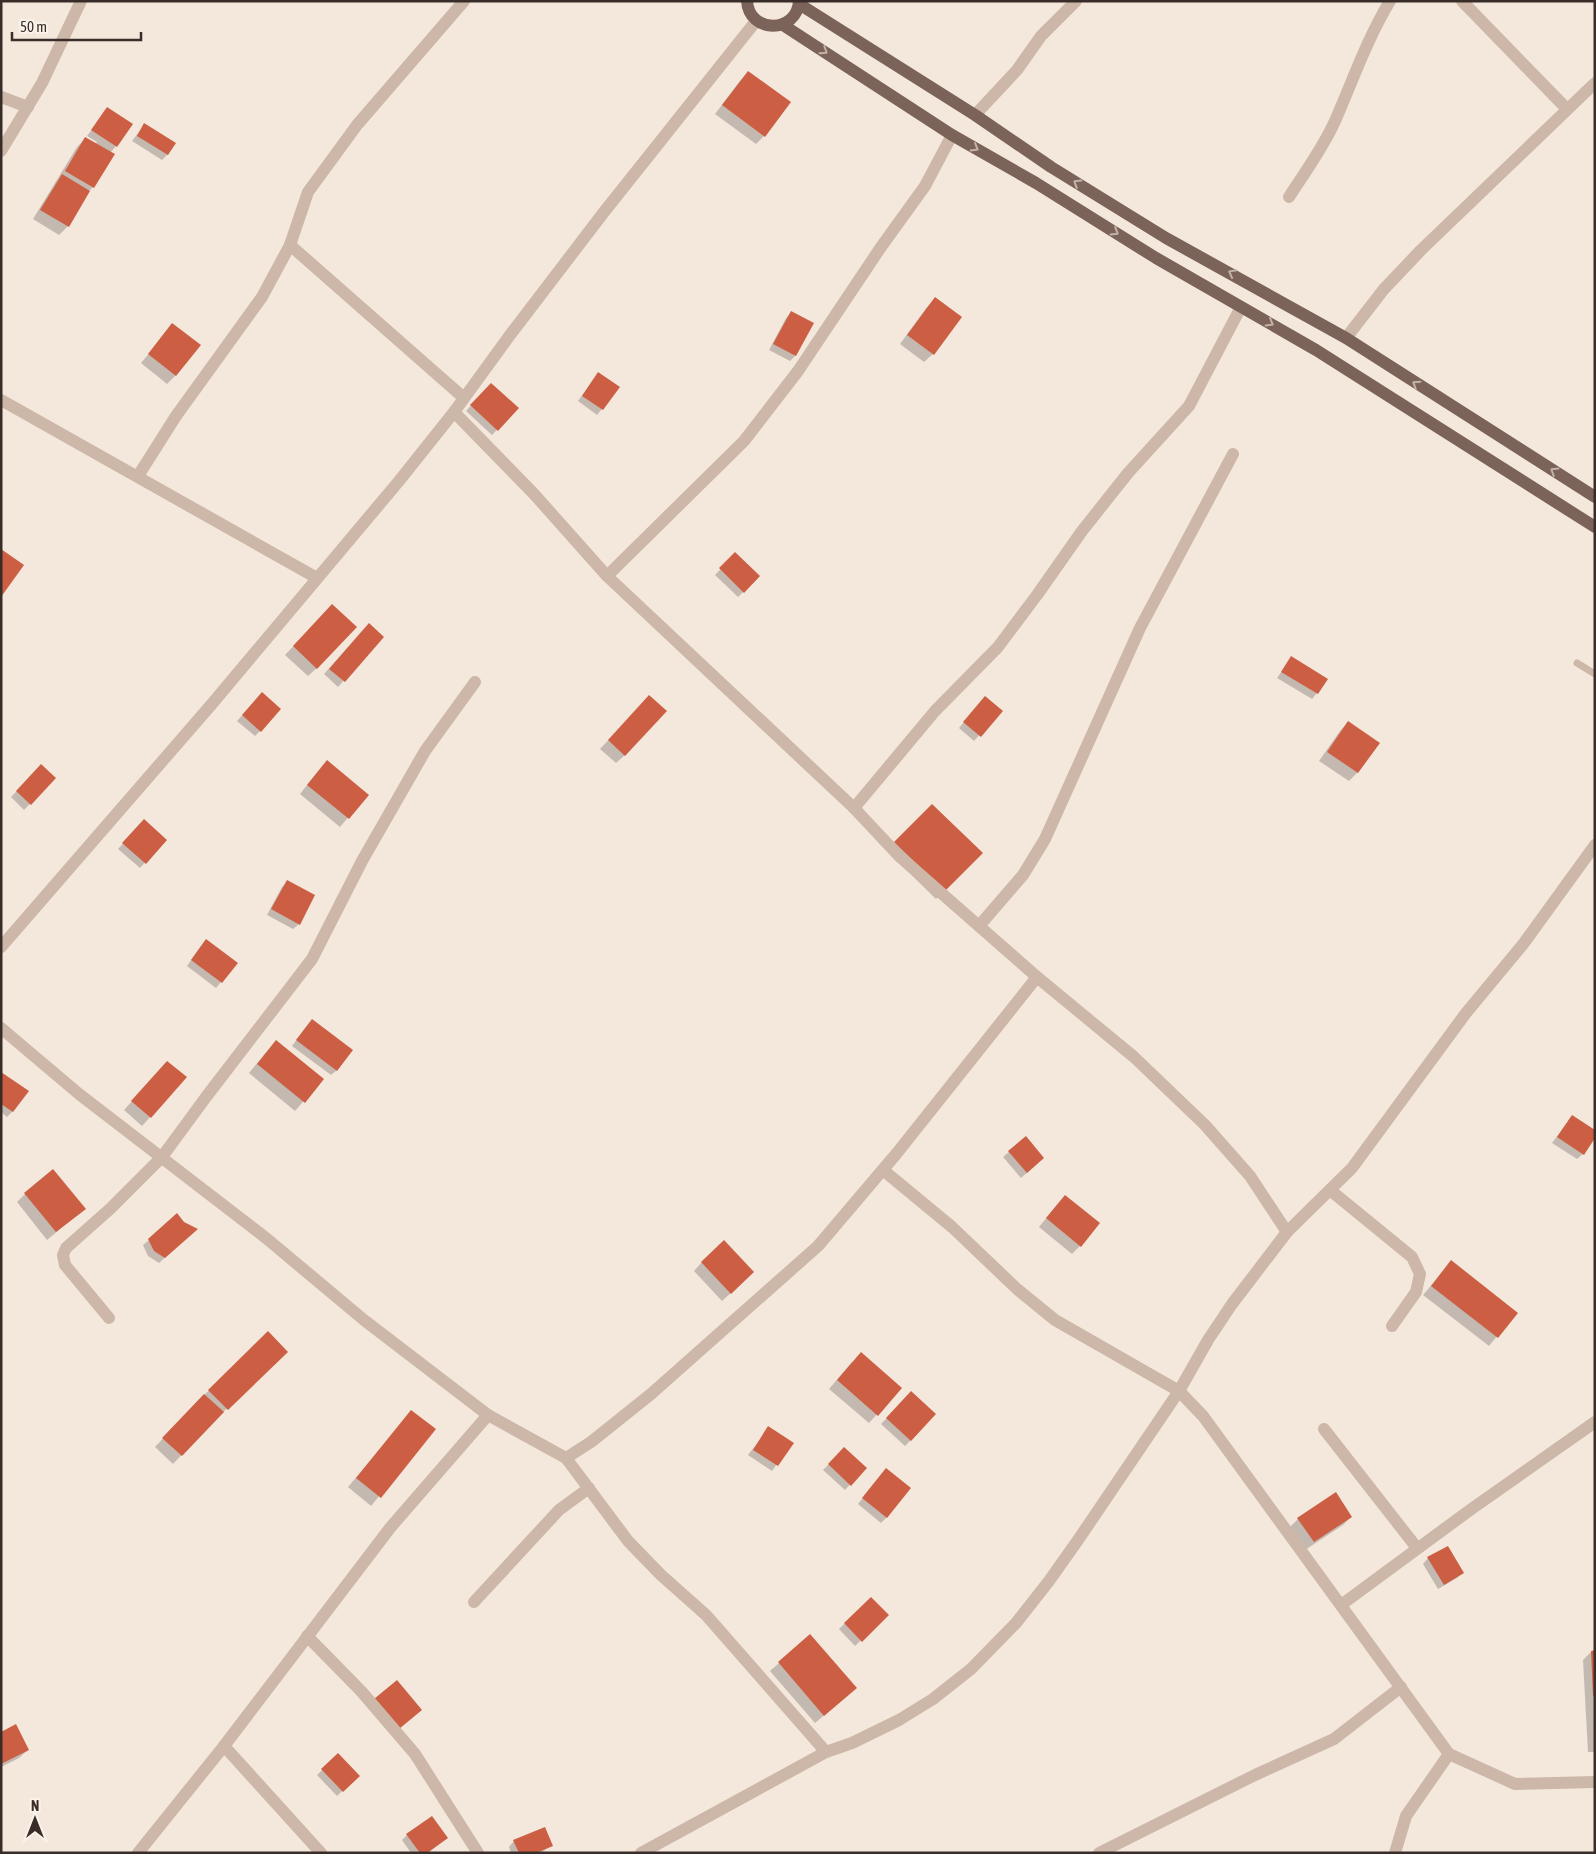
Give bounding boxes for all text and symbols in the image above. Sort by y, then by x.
scale bar [12,10,141,42]
text: 50 m [20,18,47,35]
one-way arrow [818,45,827,55]
one-way arrow [970,142,979,152]
one-way arrow [1073,179,1082,189]
one-way arrow [1109,225,1118,235]
one-way arrow [1228,270,1237,280]
one-way arrow [1264,317,1273,327]
one-way arrow [1413,380,1422,390]
one-way arrow [1550,467,1559,477]
north arrow [10,1794,60,1844]
text: N [31,1798,39,1814]

